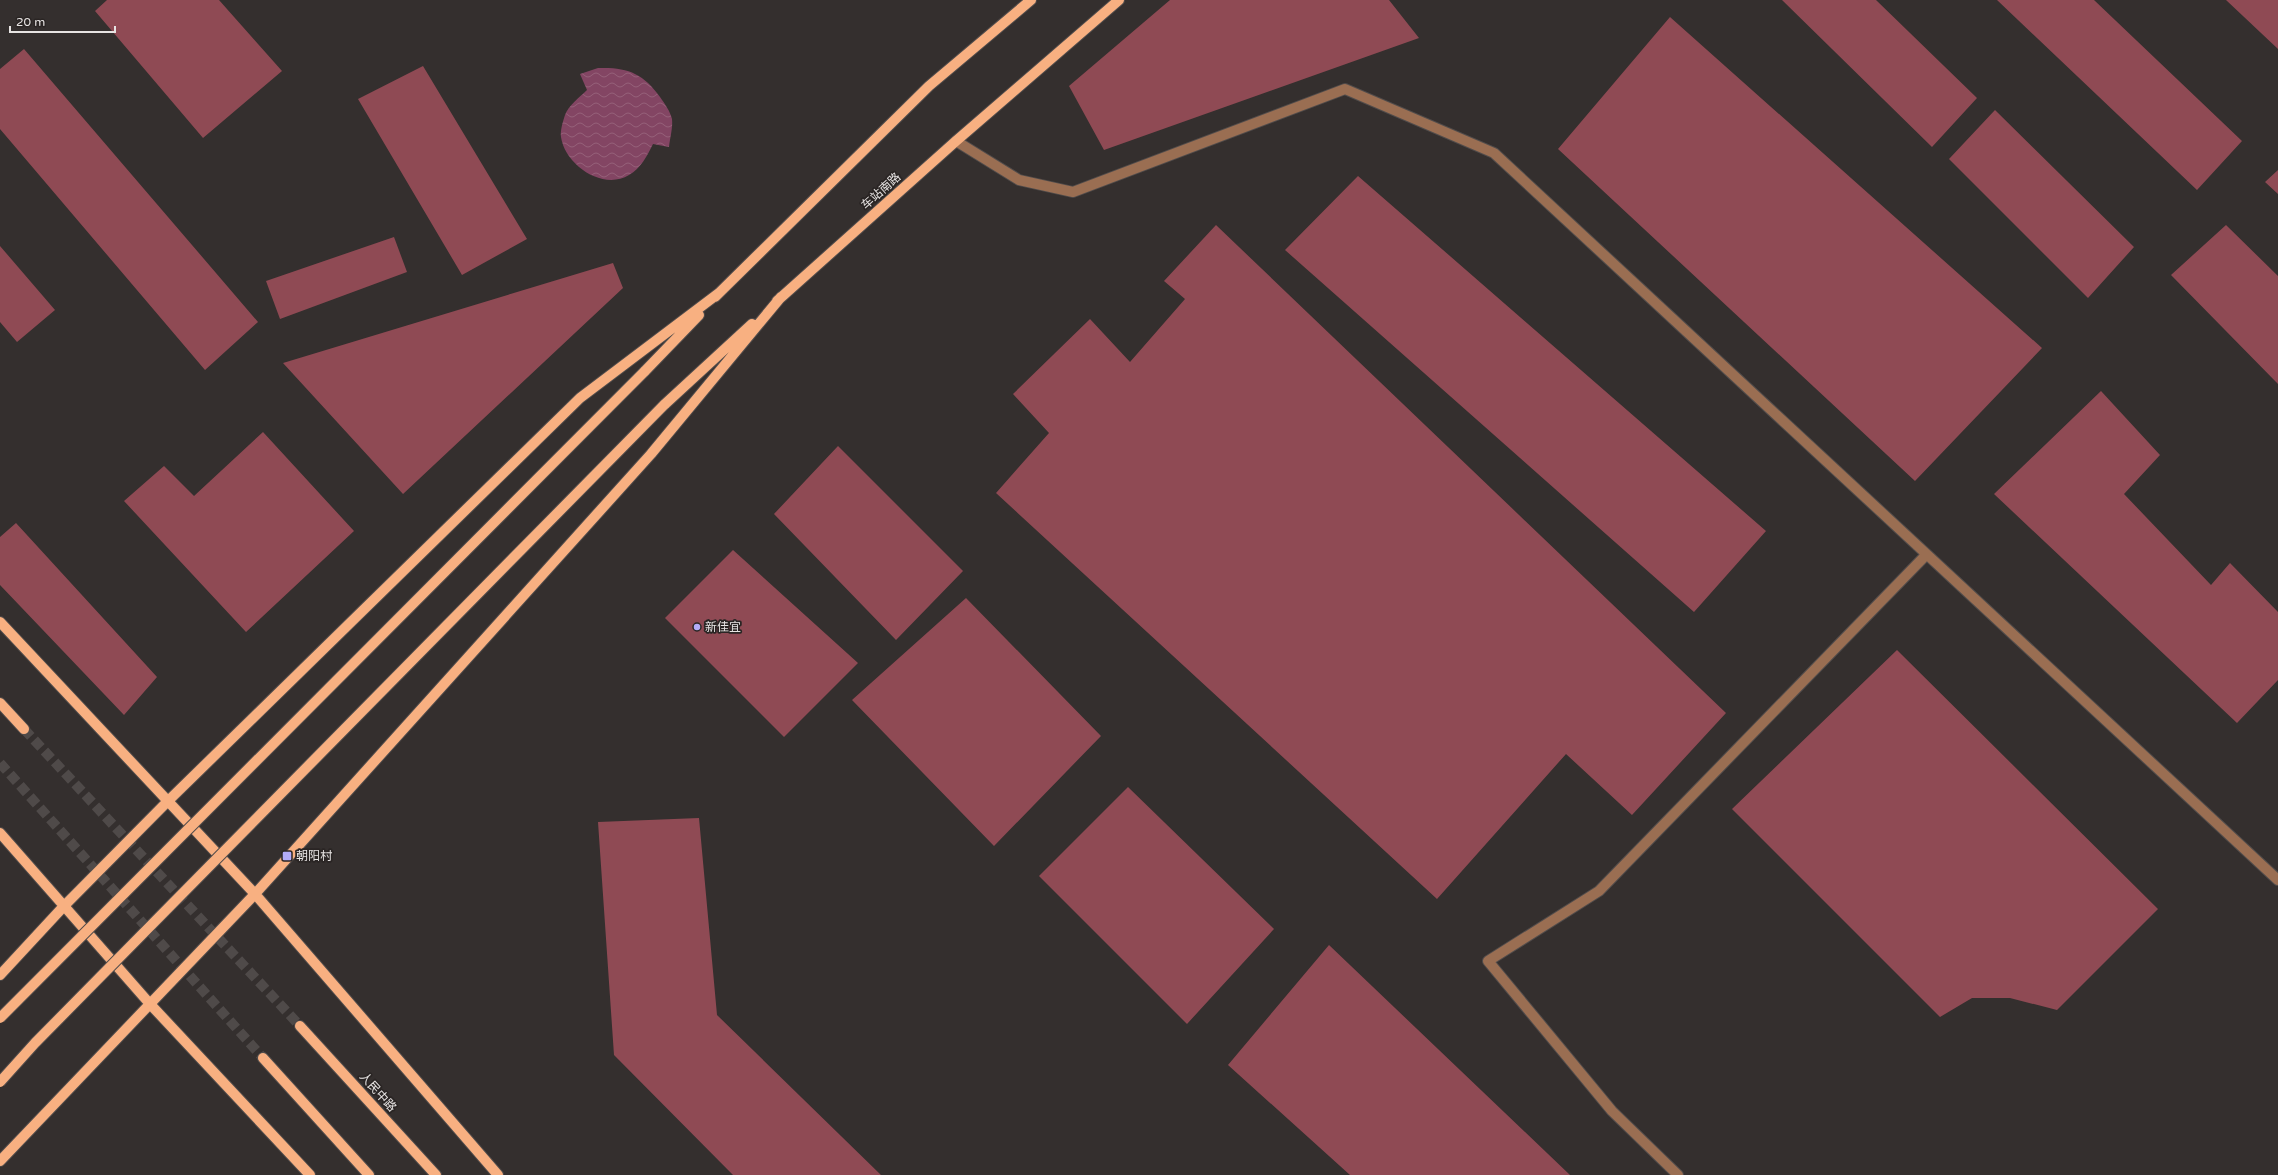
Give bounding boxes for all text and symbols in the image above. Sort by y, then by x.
scale bar [10,8,115,34]
text: 20 m [16,15,45,29]
street label: 车站南路 [858,170,904,212]
place label: 新佳宜 [705,620,741,634]
marker: 新佳宜 [692,622,702,632]
place label: 朝阳村 [296,849,333,863]
marker: 朝阳村 [281,850,293,862]
street label: 人民中路 [357,1069,399,1115]

